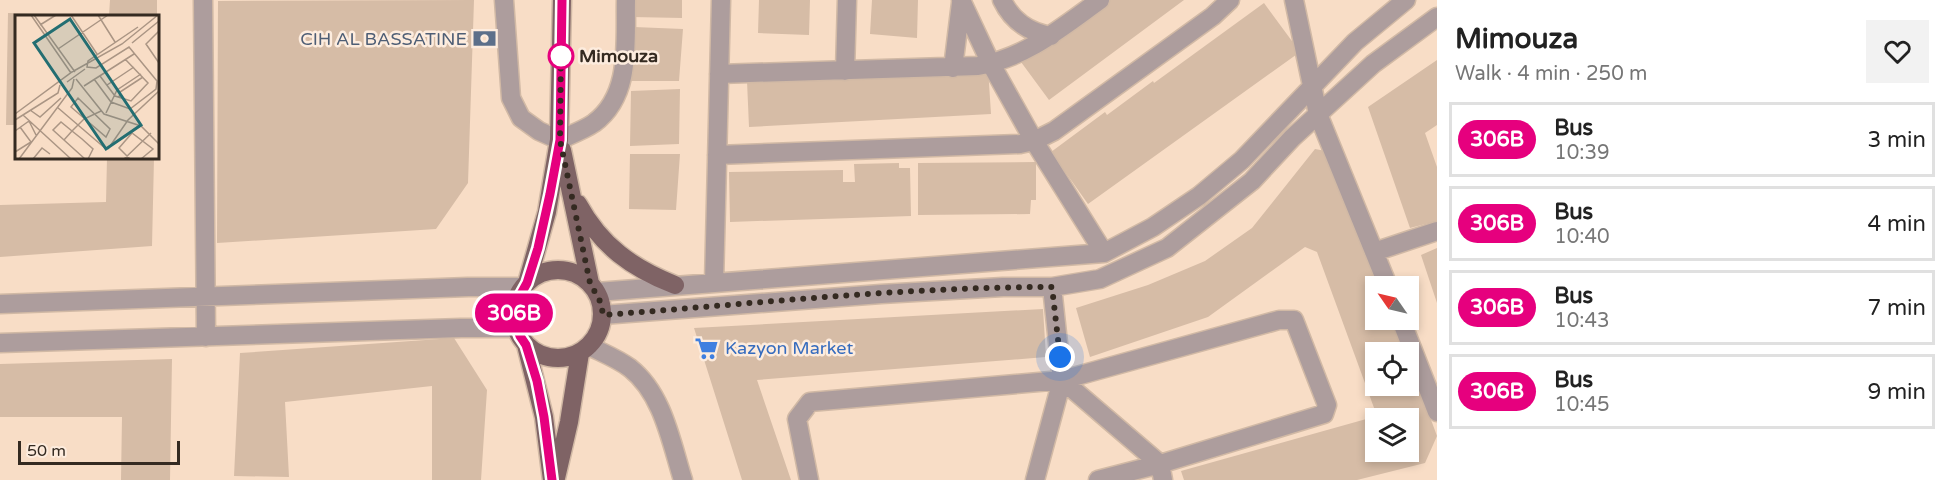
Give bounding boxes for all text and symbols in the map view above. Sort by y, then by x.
inset map [15,15,159,159]
button: heart [1866,20,1929,83]
text: Mimouza [1455,22,1578,56]
bank icon: CIH AL BASSATINE [472,26,498,52]
place label: CIH AL BASSATINE [300,28,467,50]
marker: Mimouza [548,43,574,69]
place label: Mimouza [579,45,658,67]
text: Walk · 4 min · 250 m [1455,62,1647,86]
text: Bus [1554,115,1593,141]
text: 306B [1470,127,1524,152]
text: 3 min [1867,127,1926,153]
text: 10:39 [1554,141,1610,165]
text: Bus [1554,199,1593,225]
text: 306B [1470,211,1524,236]
text: 4 min [1867,211,1926,237]
text: 10:40 [1554,225,1610,249]
north arrow [1365,276,1419,330]
map controls [1365,276,1419,462]
text: Bus [1554,283,1593,309]
line badge: 306B [472,294,556,332]
text: 306B [1470,295,1524,320]
text: 7 min [1867,295,1926,321]
text: 306B [487,301,541,326]
text: 10:43 [1554,309,1610,333]
supermarket icon: Kazyon Market [694,335,720,361]
place label: Kazyon Market [725,337,853,359]
your location [1045,342,1075,372]
button: locate [1365,342,1419,396]
text: Bus [1554,367,1593,393]
text: 306B [1470,379,1524,404]
text: 9 min [1867,379,1926,405]
text: 10:45 [1554,393,1610,417]
button: layers [1365,408,1419,462]
scale bar [18,438,180,466]
text: 50 m [27,441,66,461]

